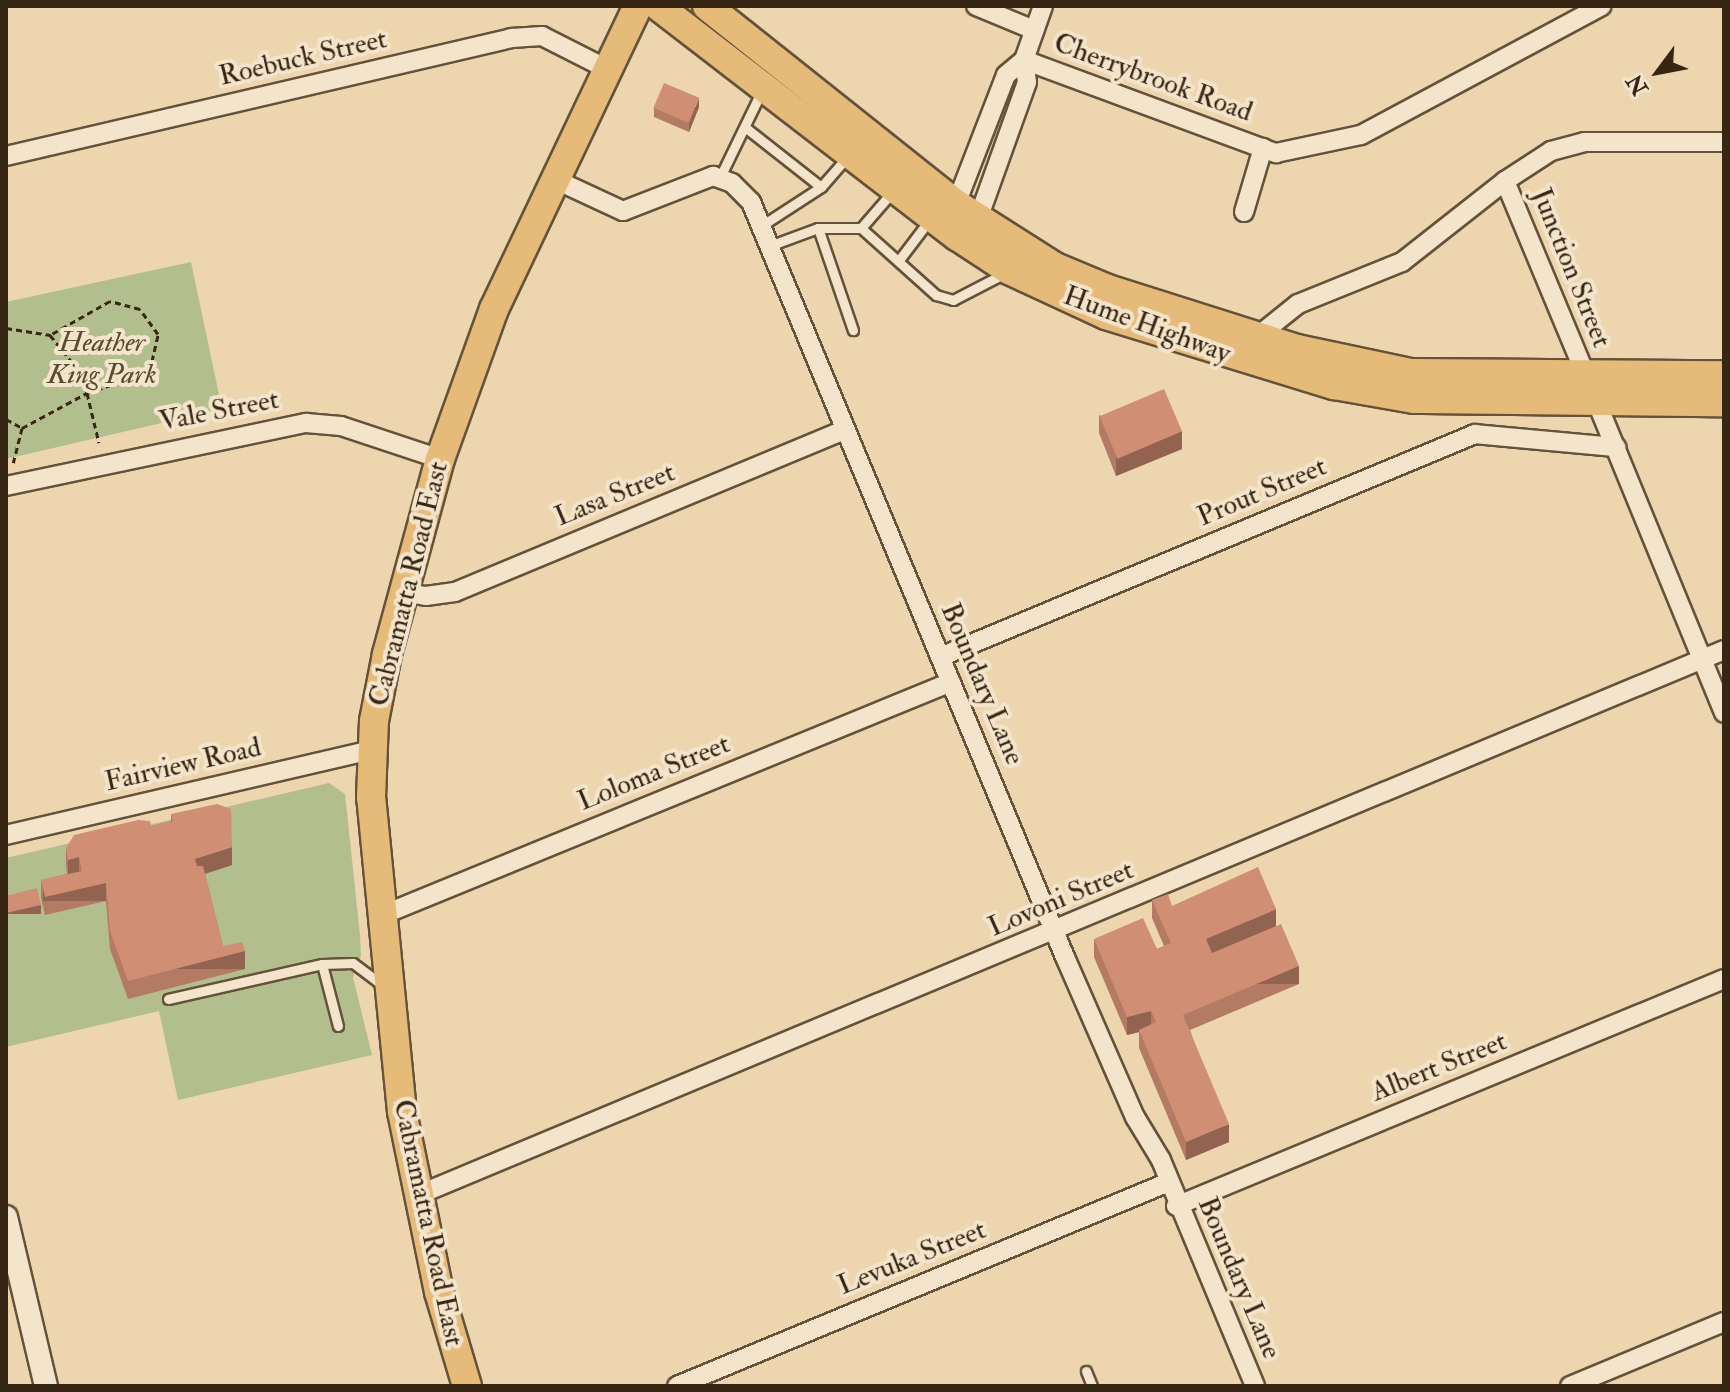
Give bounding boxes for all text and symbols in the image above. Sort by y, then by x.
street label: Roebuck Street [216,22,390,94]
street label: Cherrybrook Road [1049,27,1257,129]
north arrow [1618,32,1698,112]
text: N [1621,69,1655,100]
street label: Junction Street [1524,184,1618,352]
street label: Hume Highway [1059,279,1235,371]
park label: Heather King Park [48,326,156,392]
street label: Vale Street [156,383,282,439]
street label: Prout Street [1192,450,1332,534]
street label: Lasa Street [550,456,680,534]
street label: Cabramatta Road East [362,458,456,710]
street label: Boundary Lane [933,598,1031,770]
street label: Loloma Street [573,727,735,819]
street label: Fairview Road [102,731,264,799]
street label: Lovoni Street [983,853,1139,945]
street label: Albert Street [1366,1025,1512,1109]
street label: Cabramatta Road East [385,1097,471,1349]
street label: Boundary Lane [1190,1192,1288,1364]
street label: Levuka Street [833,1213,991,1303]

